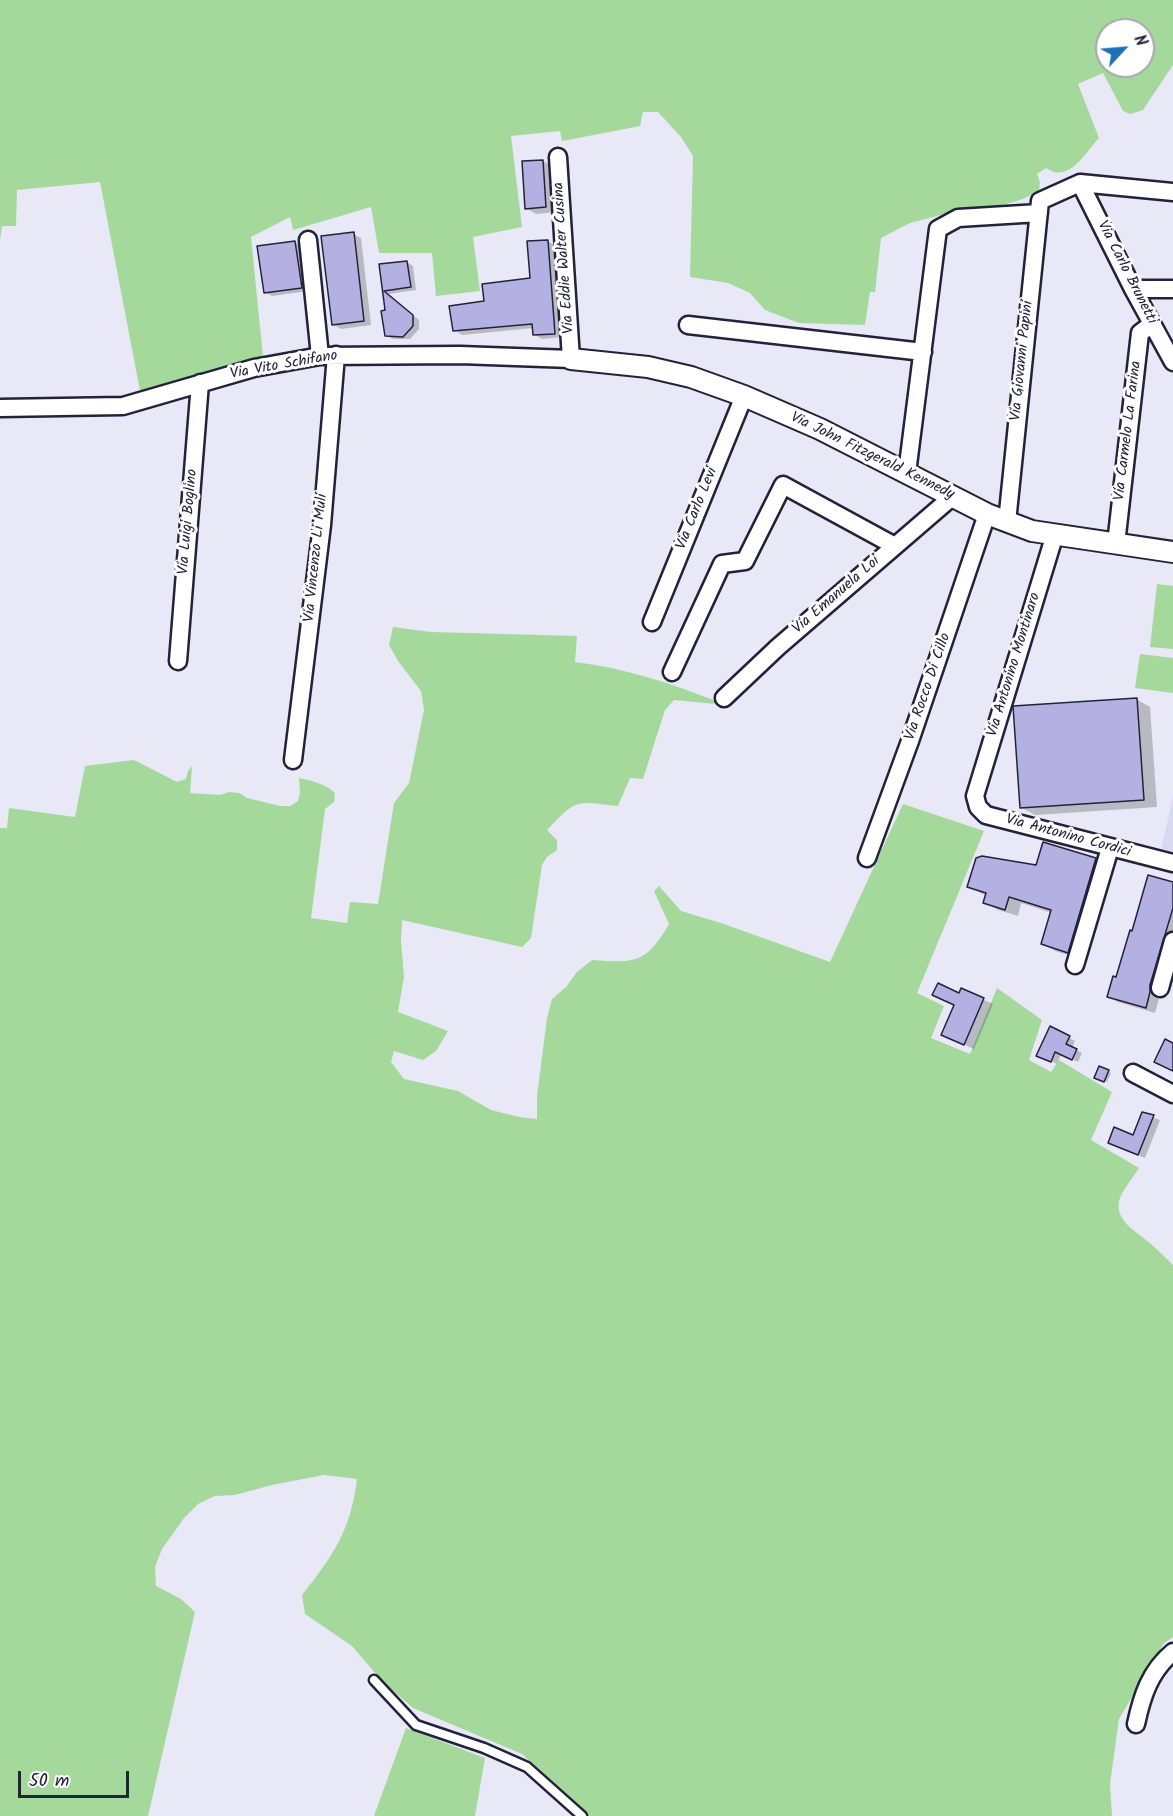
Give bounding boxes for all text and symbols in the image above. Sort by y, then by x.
north arrow [1095,18,1155,78]
text: N [1126,31,1153,51]
street label: Via Eddie Walter Cusina [551,182,579,334]
street label: Via Carlo Brunetti [1092,218,1160,328]
street label: Via Giovanni Papini [1008,300,1038,422]
street label: Via Vito Schifano [229,348,339,384]
street label: Via Carmelo La Farina [1112,360,1146,502]
street label: Via John Fitzgerald Kennedy [787,409,957,505]
street label: Via Carlo Levi [673,465,723,553]
street label: Via Luigi Boglino [175,469,203,575]
street label: Via Vincenzo Li Muli [301,493,333,623]
street label: Via Emanuela Loi [790,553,884,639]
street label: Via Antonino Montinaro [985,591,1045,739]
street label: Via Rocco Di Cillo [902,631,956,743]
street label: Via Antonino Cordici [1003,812,1133,862]
scale bar [21,1759,132,1797]
text: 50 m [29,1767,69,1796]

